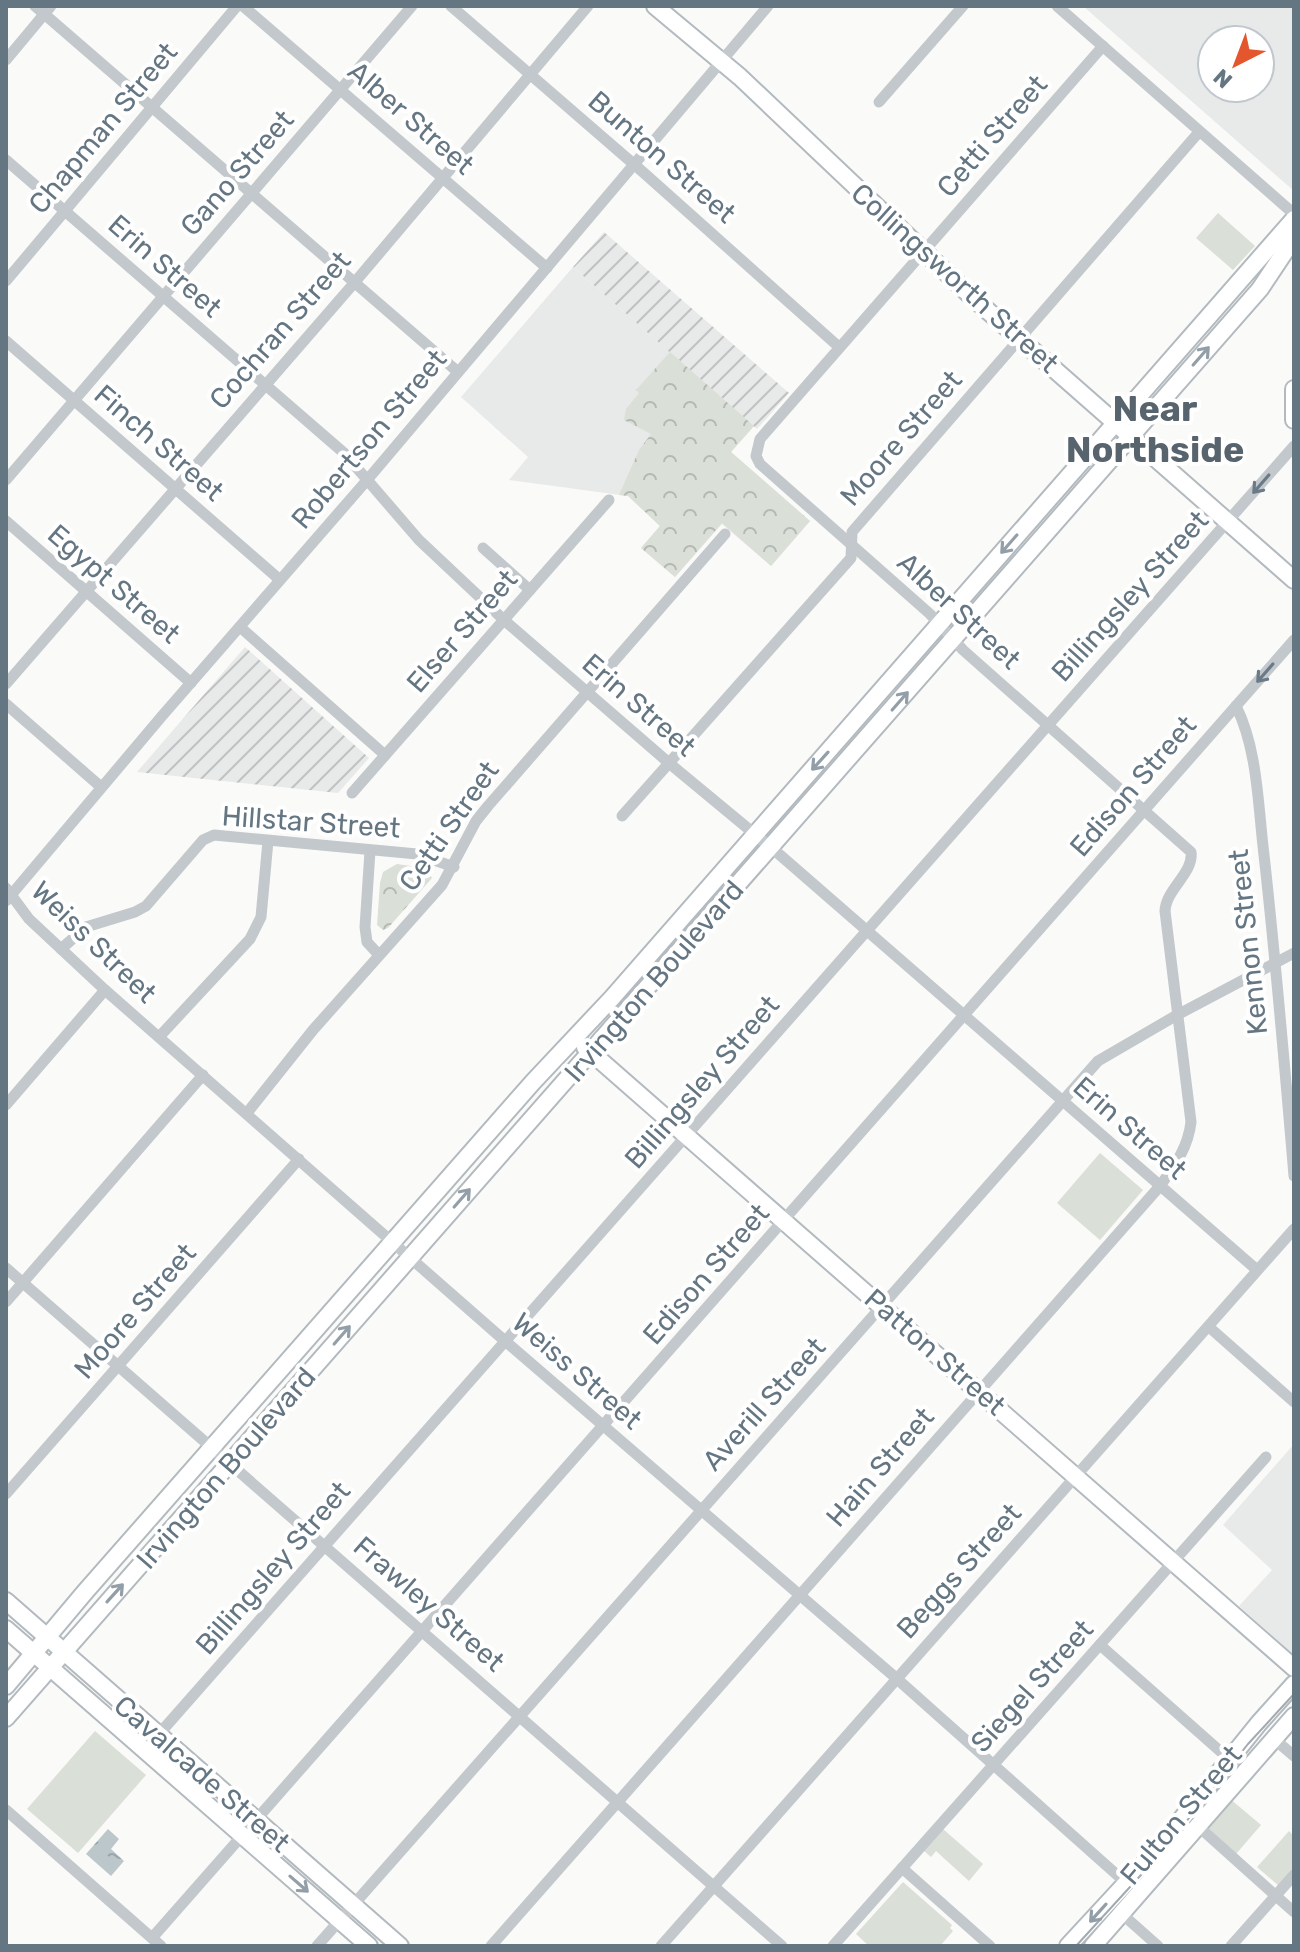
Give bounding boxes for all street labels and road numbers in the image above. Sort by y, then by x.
street label: Chapman Street [22,36,184,220]
street label: Alber Street [341,54,481,182]
street label: Cetti Street [930,68,1054,204]
street label: Bunton Street [582,84,742,230]
street label: Gano Street [174,104,300,242]
street label: Collingsworth Street [845,176,1065,380]
street label: Erin Street [102,208,228,324]
street label: Cochran Street [203,244,357,415]
street label: Robertson Street [285,343,453,535]
street label: Moore Street [833,364,969,512]
street label: Finch Street [88,378,230,508]
street label: Billingsley Street [1045,504,1215,688]
street label: Egypt Street [41,518,187,650]
street label: Alber Street [891,546,1027,676]
street label: Elser Street [400,563,524,699]
street label: Erin Street [576,647,702,763]
street label: Edison Street [1063,709,1203,863]
street label: Cetti Street [392,755,506,897]
street label: Hillstar Street [221,799,401,845]
street label: Kennon Street [1222,848,1274,1036]
street label: Weiss Street [25,874,163,1010]
street label: Irvington Boulevard [558,874,750,1088]
street label: Billingsley Street [618,989,786,1175]
street label: Erin Street [1067,1070,1193,1186]
street label: Edison Street [636,1197,776,1351]
street label: Moore Street [67,1237,203,1385]
street label: Patton Street [858,1282,1012,1422]
street label: Weiss Street [506,1306,648,1436]
street label: Averill Street [696,1331,832,1477]
street label: Irvington Boulevard [130,1361,322,1575]
street label: Hain Street [819,1401,941,1533]
street label: Billingsley Street [189,1475,357,1661]
street label: Beggs Street [890,1497,1028,1645]
street label: Frawley Street [347,1530,511,1678]
street label: Siegel Street [964,1613,1100,1759]
street label: Cavalcade Street [107,1689,297,1859]
street label: Fulton Street [1113,1739,1249,1891]

